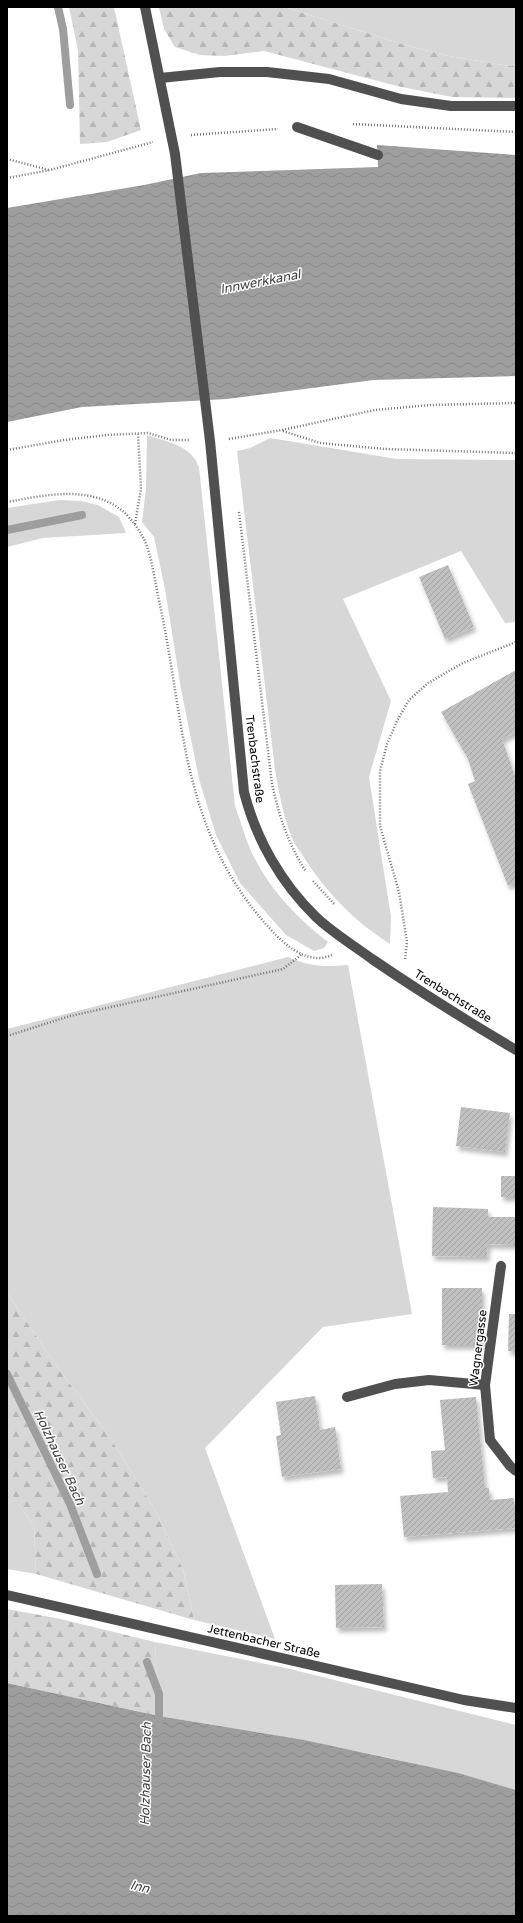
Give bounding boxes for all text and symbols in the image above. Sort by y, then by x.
water label: Innwerkkanal [219,266,304,298]
street label: Trenbachstraße [243,714,267,804]
street label: Trenbachstraße [412,967,495,1026]
street label: Wagnergasse [466,1309,490,1387]
water label: Holzhauser Bach [30,1407,89,1509]
street label: Jettenbacher Straße [206,1621,322,1661]
water label: Holzhauser Bach [137,1721,155,1826]
water label: Inn [129,1877,152,1897]

